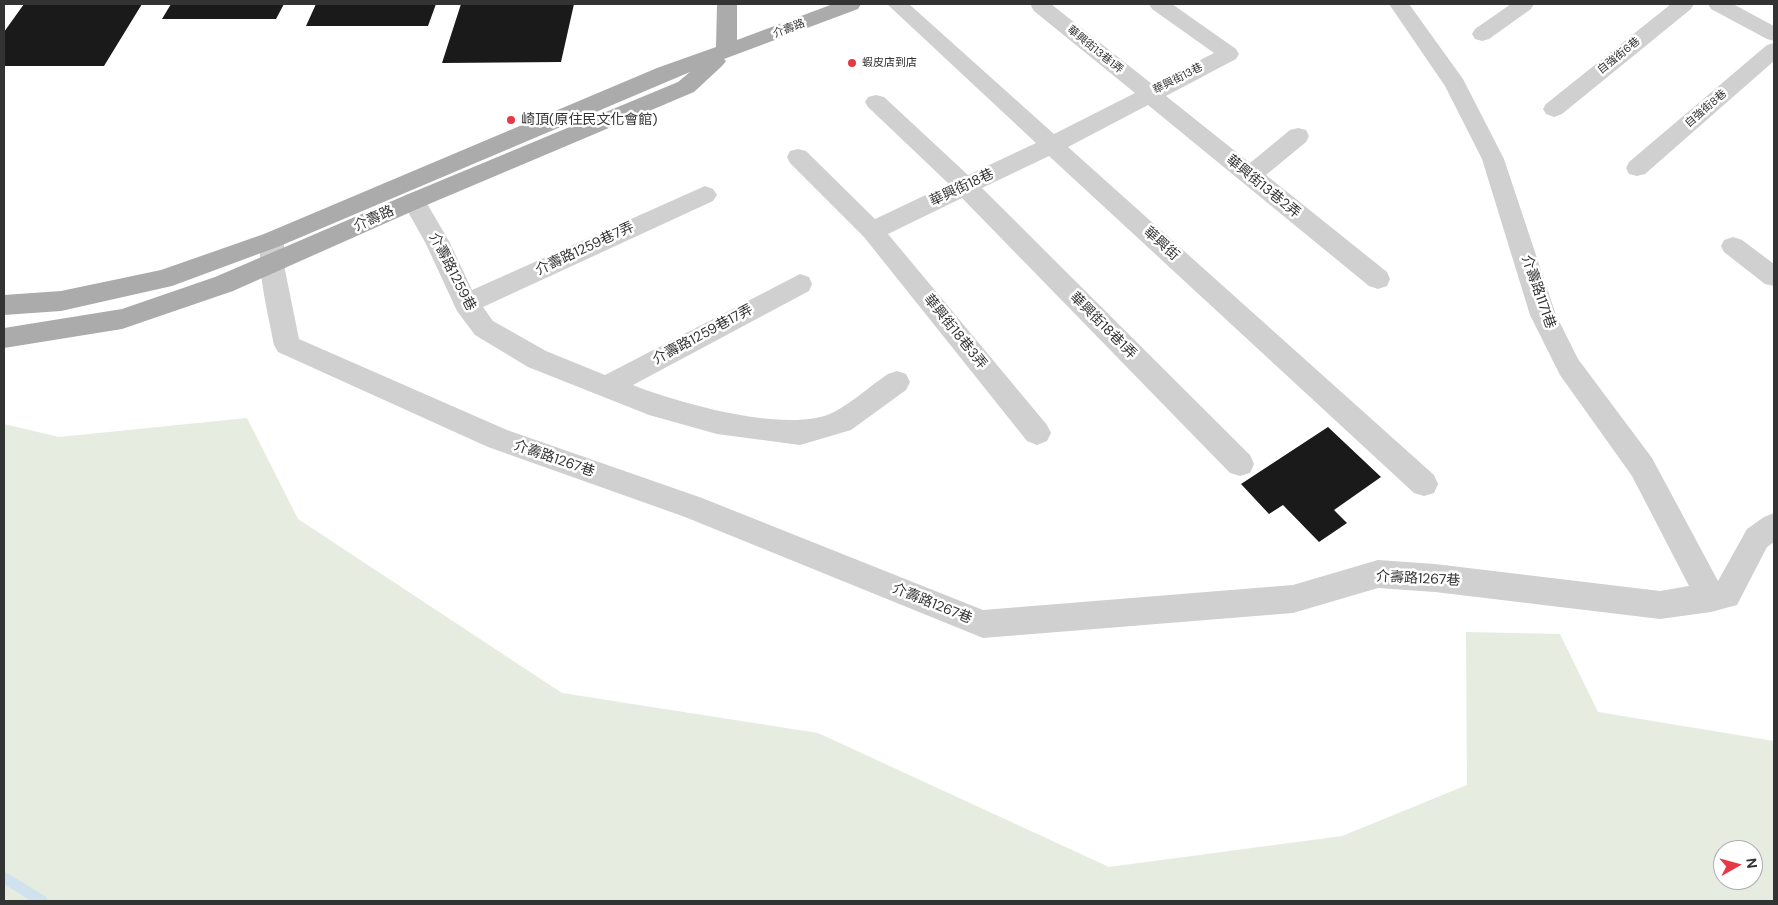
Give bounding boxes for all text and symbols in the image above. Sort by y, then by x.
street label: 介壽路 [771,17,807,41]
street label: 華興街13巷1弄 [1064,23,1126,77]
street label: 自強街6巷 [1595,35,1643,77]
place label: 蝦皮店到店 [862,56,917,70]
marker: 蝦皮店到店 [846,57,858,69]
street label: 華興街13巷 [1151,61,1205,97]
street label: 自強街8巷 [1683,87,1729,131]
place label: 崎頂(原住民文化會館) [521,112,657,128]
marker: 崎頂(原住民文化會館) [505,114,517,126]
street label: 華興街13巷2弄 [1222,152,1304,222]
street label: 華興街18巷 [927,166,997,210]
street label: 介壽路 [351,203,397,235]
street label: 介壽路1259巷7弄 [533,219,637,279]
street label: 華興街 [1140,224,1182,264]
street label: 介壽路1259巷 [425,230,479,314]
street label: 介壽路1171巷 [1518,253,1558,331]
street label: 華興街18巷1弄 [1066,289,1140,363]
street label: 華興街18巷3弄 [920,291,990,373]
street label: 介壽路1259巷17弄 [650,301,756,369]
street label: 介壽路1267巷 [511,437,597,481]
street label: 介壽路1267巷 [1375,568,1461,590]
street label: 介壽路1267巷 [890,580,974,628]
north arrow [1713,840,1763,890]
text: N [1742,857,1761,869]

